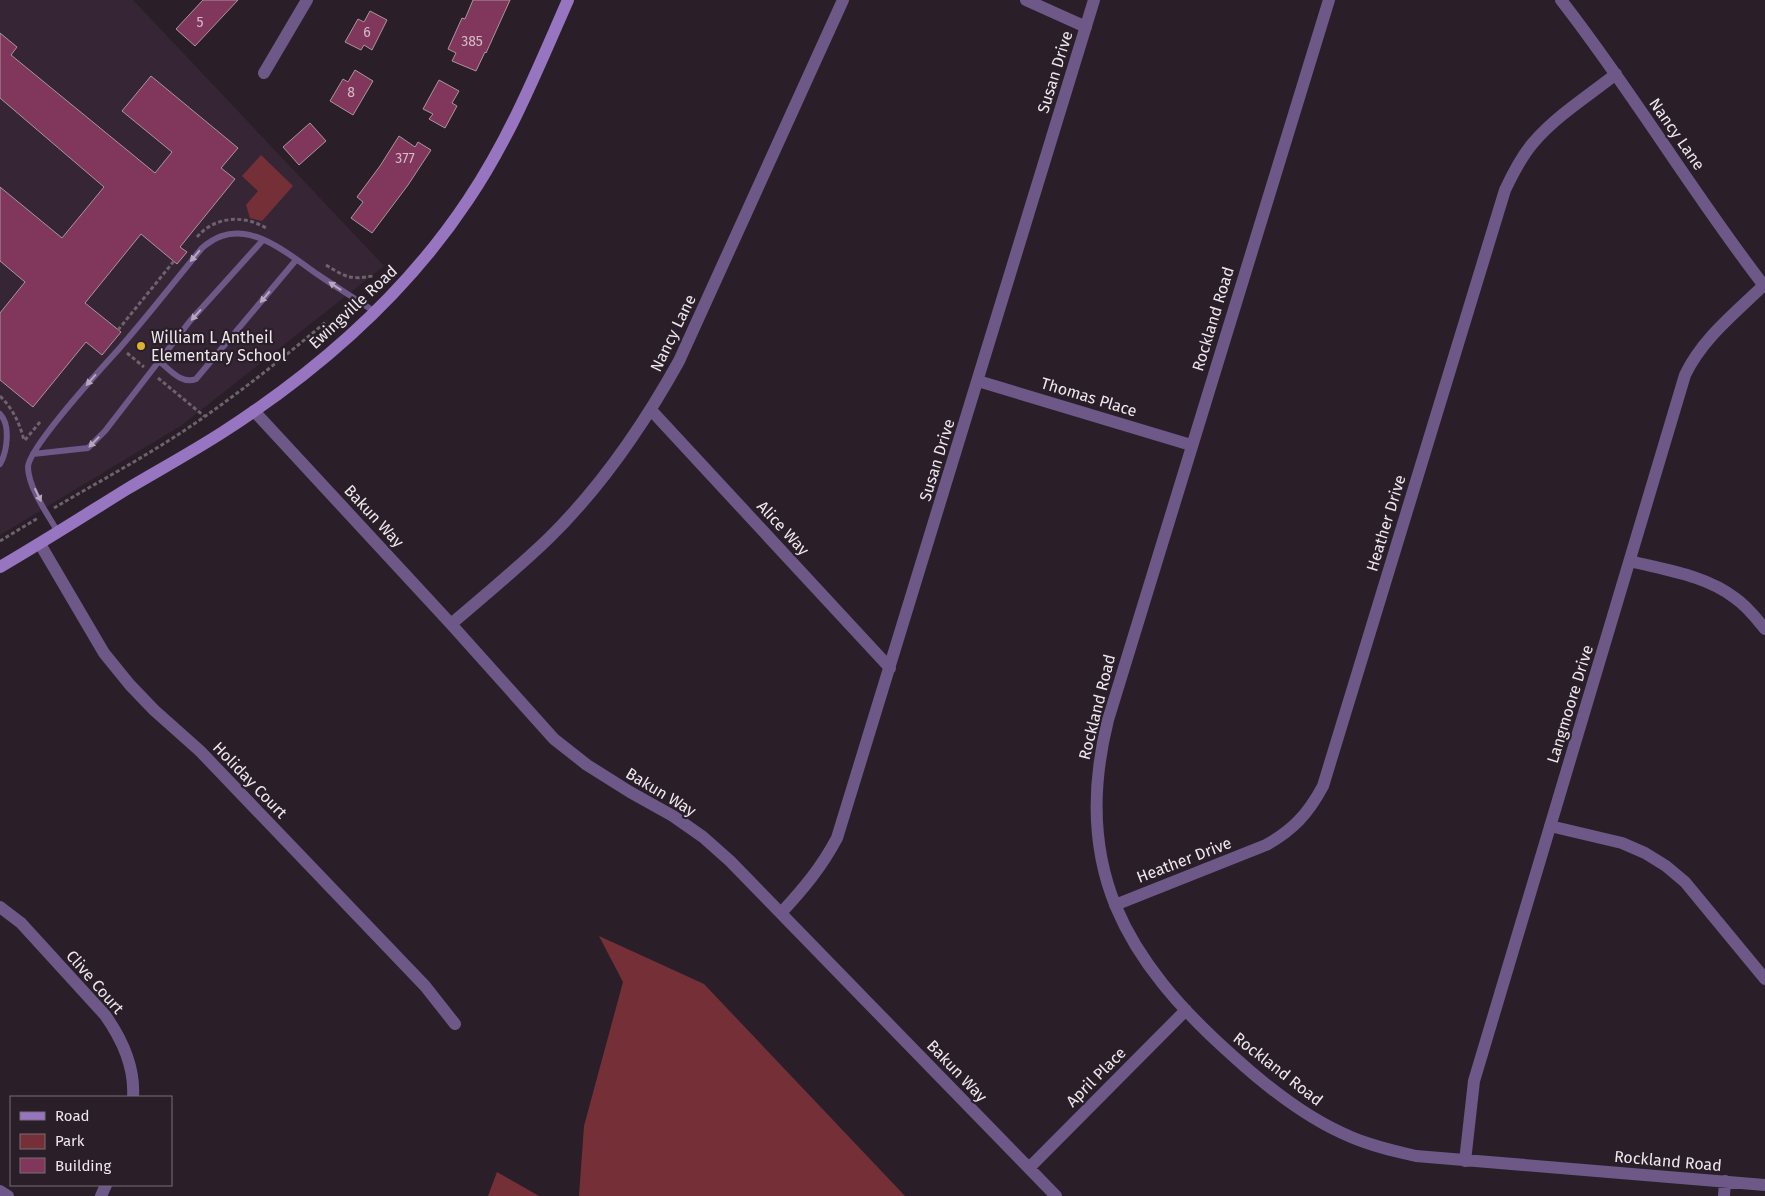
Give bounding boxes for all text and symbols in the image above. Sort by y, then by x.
house number: 5 [196,14,204,31]
house number: 6 [363,24,371,41]
street label: Susan Drive [1033,28,1077,116]
house number: 385 [461,33,483,50]
house number: 8 [347,84,355,101]
street label: Nancy Lane [1645,94,1709,174]
house number: 377 [395,150,415,167]
one-way arrow [190,249,201,262]
street label: Ewingville Road [305,261,401,353]
street label: Rockland Road [1188,265,1238,373]
one-way arrow [329,281,342,291]
one-way arrow [259,291,271,303]
street label: Nancy Lane [646,291,700,375]
one-way arrow [190,309,201,322]
place label: William L Antheil Elementary School [151,328,287,365]
marker: William L Antheil Elementary School [135,340,147,352]
street label: Thomas Place [1039,373,1139,421]
one-way arrow [85,374,97,386]
street label: Susan Drive [915,416,959,504]
one-way arrow [88,436,100,448]
street label: Heather Drive [1362,472,1410,574]
street label: Bakun Way [340,481,408,551]
one-way arrow [34,488,42,502]
street label: Alice Way [753,497,813,559]
street label: Langmoore Drive [1543,643,1597,765]
street label: Rockland Road [1075,652,1119,762]
street label: Holiday Court [209,738,291,822]
street label: Bakun Way [622,764,700,820]
street label: Heather Drive [1134,833,1234,887]
street label: Clive Court [62,946,128,1018]
street label: Rockland Road [1230,1028,1326,1110]
street label: Bakun Way [923,1036,991,1106]
street label: April Place [1062,1043,1130,1111]
legend [10,1096,172,1186]
text: Road [55,1107,90,1125]
text: Park [55,1132,85,1150]
street label: Rockland Road [1613,1147,1723,1175]
text: Building [55,1157,111,1175]

